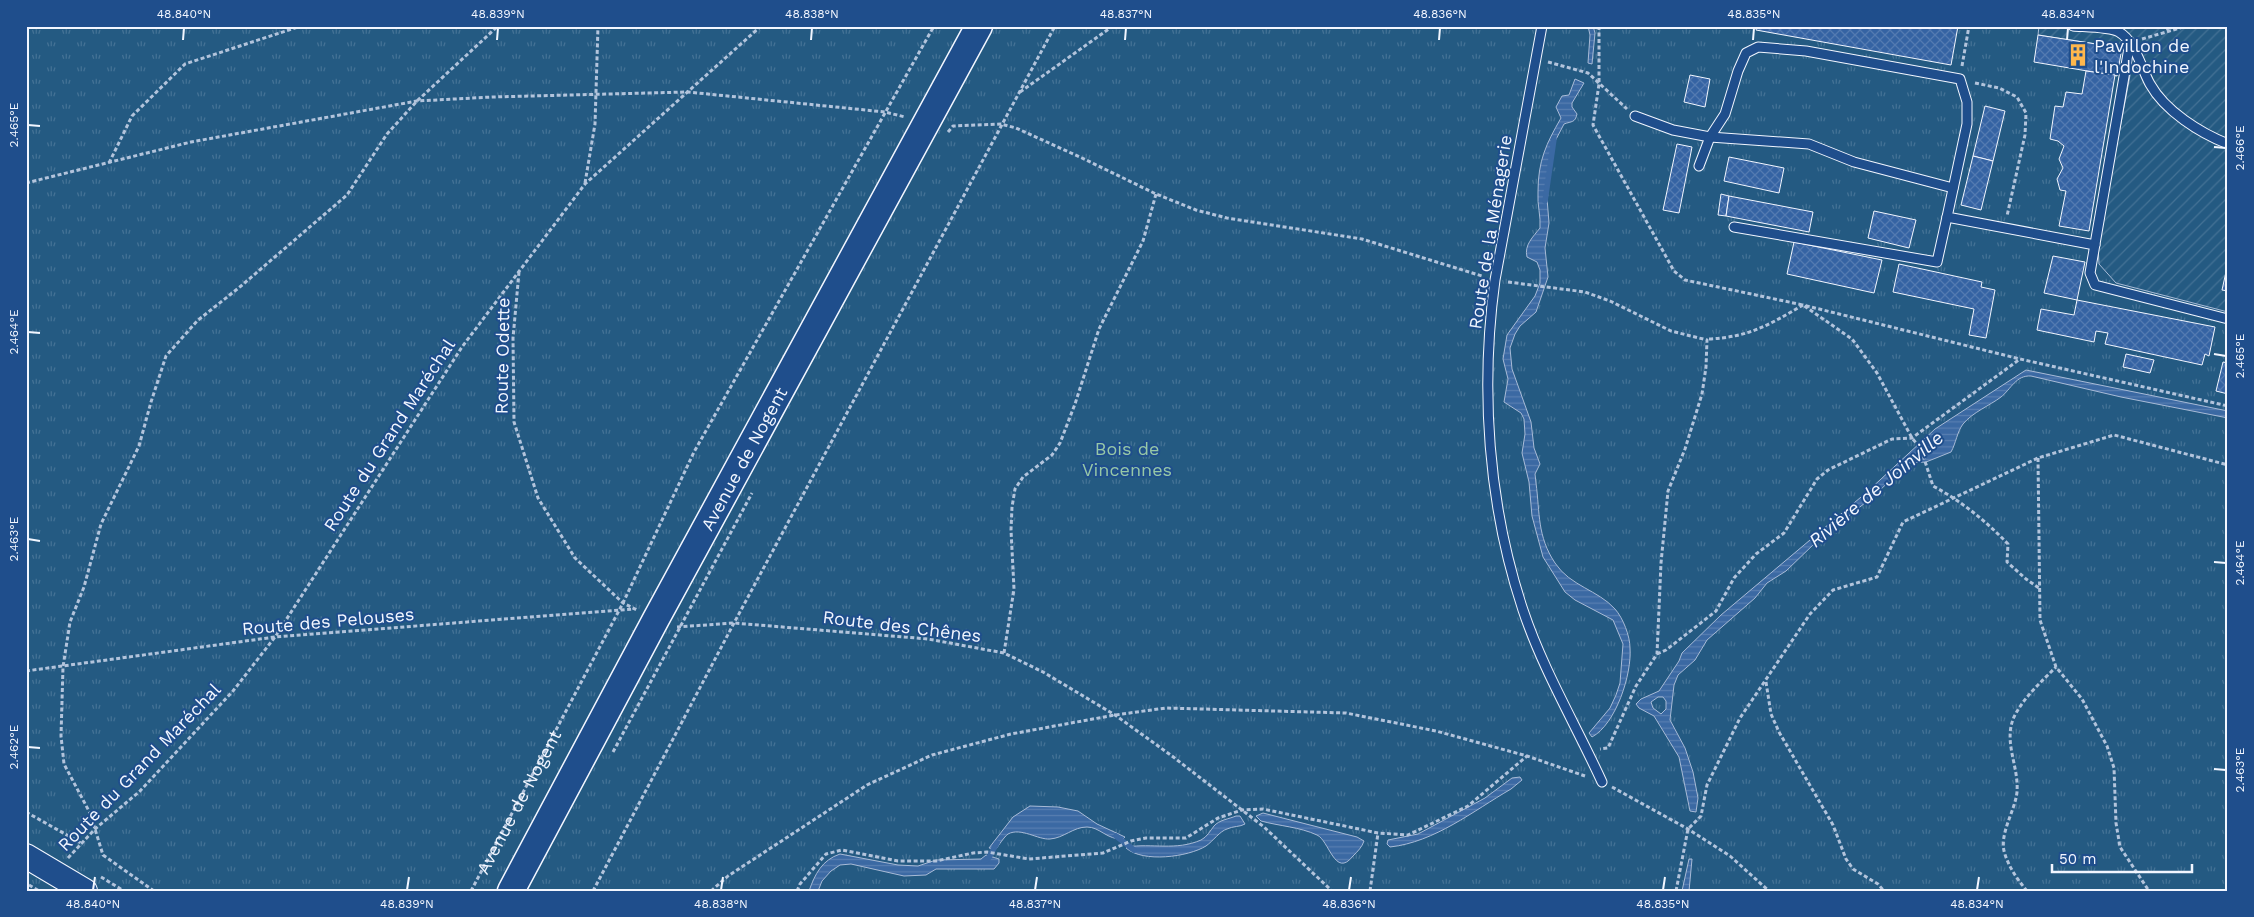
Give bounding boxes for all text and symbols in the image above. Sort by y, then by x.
text: 48.840°N [157,7,211,21]
text: 48.839°N [471,7,525,21]
text: 48.838°N [785,7,839,21]
text: 48.837°N [1100,7,1152,21]
text: 48.836°N [1413,7,1467,21]
text: 48.835°N [1727,7,1781,21]
text: 48.834°N [2041,7,2095,21]
place label: Pavillon de l'Indochine [2094,35,2190,77]
building icon: Pavillon de l'Indochine [2065,42,2091,68]
text: 2.465°E [7,102,21,147]
text: 2.466°E [2233,125,2247,171]
street label: Route de la Ménagerie [1464,133,1516,331]
street label: Route Odette [490,297,514,415]
text: 2.464°E [7,309,21,355]
text: 2.465°E [2233,333,2247,378]
street label: Route du Grand Maréchal [319,335,459,535]
street label: Avenue de Nogent [696,383,791,534]
water label: Rivière de Joinville [1804,426,1948,552]
park label: Bois de Vincennes [1082,438,1172,480]
text: 2.463°E [7,516,21,561]
text: 2.464°E [2233,540,2247,586]
street label: Route des Pelouses [241,603,415,639]
street label: Route des Chênes [821,606,983,646]
street label: Route du Grand Maréchal [53,678,225,855]
text: 2.462°E [7,724,21,769]
street label: Avenue de Nogent [471,726,565,877]
text: 2.463°E [2233,747,2247,792]
scale bar [2052,842,2192,874]
text: 50 m [2059,850,2096,868]
text: 48.840°N [66,897,120,911]
text: 48.839°N [380,897,434,911]
text: 48.838°N [694,897,748,911]
text: 48.837°N [1009,897,1061,911]
text: 48.836°N [1322,897,1376,911]
text: 48.835°N [1636,897,1690,911]
text: 48.834°N [1950,897,2004,911]

